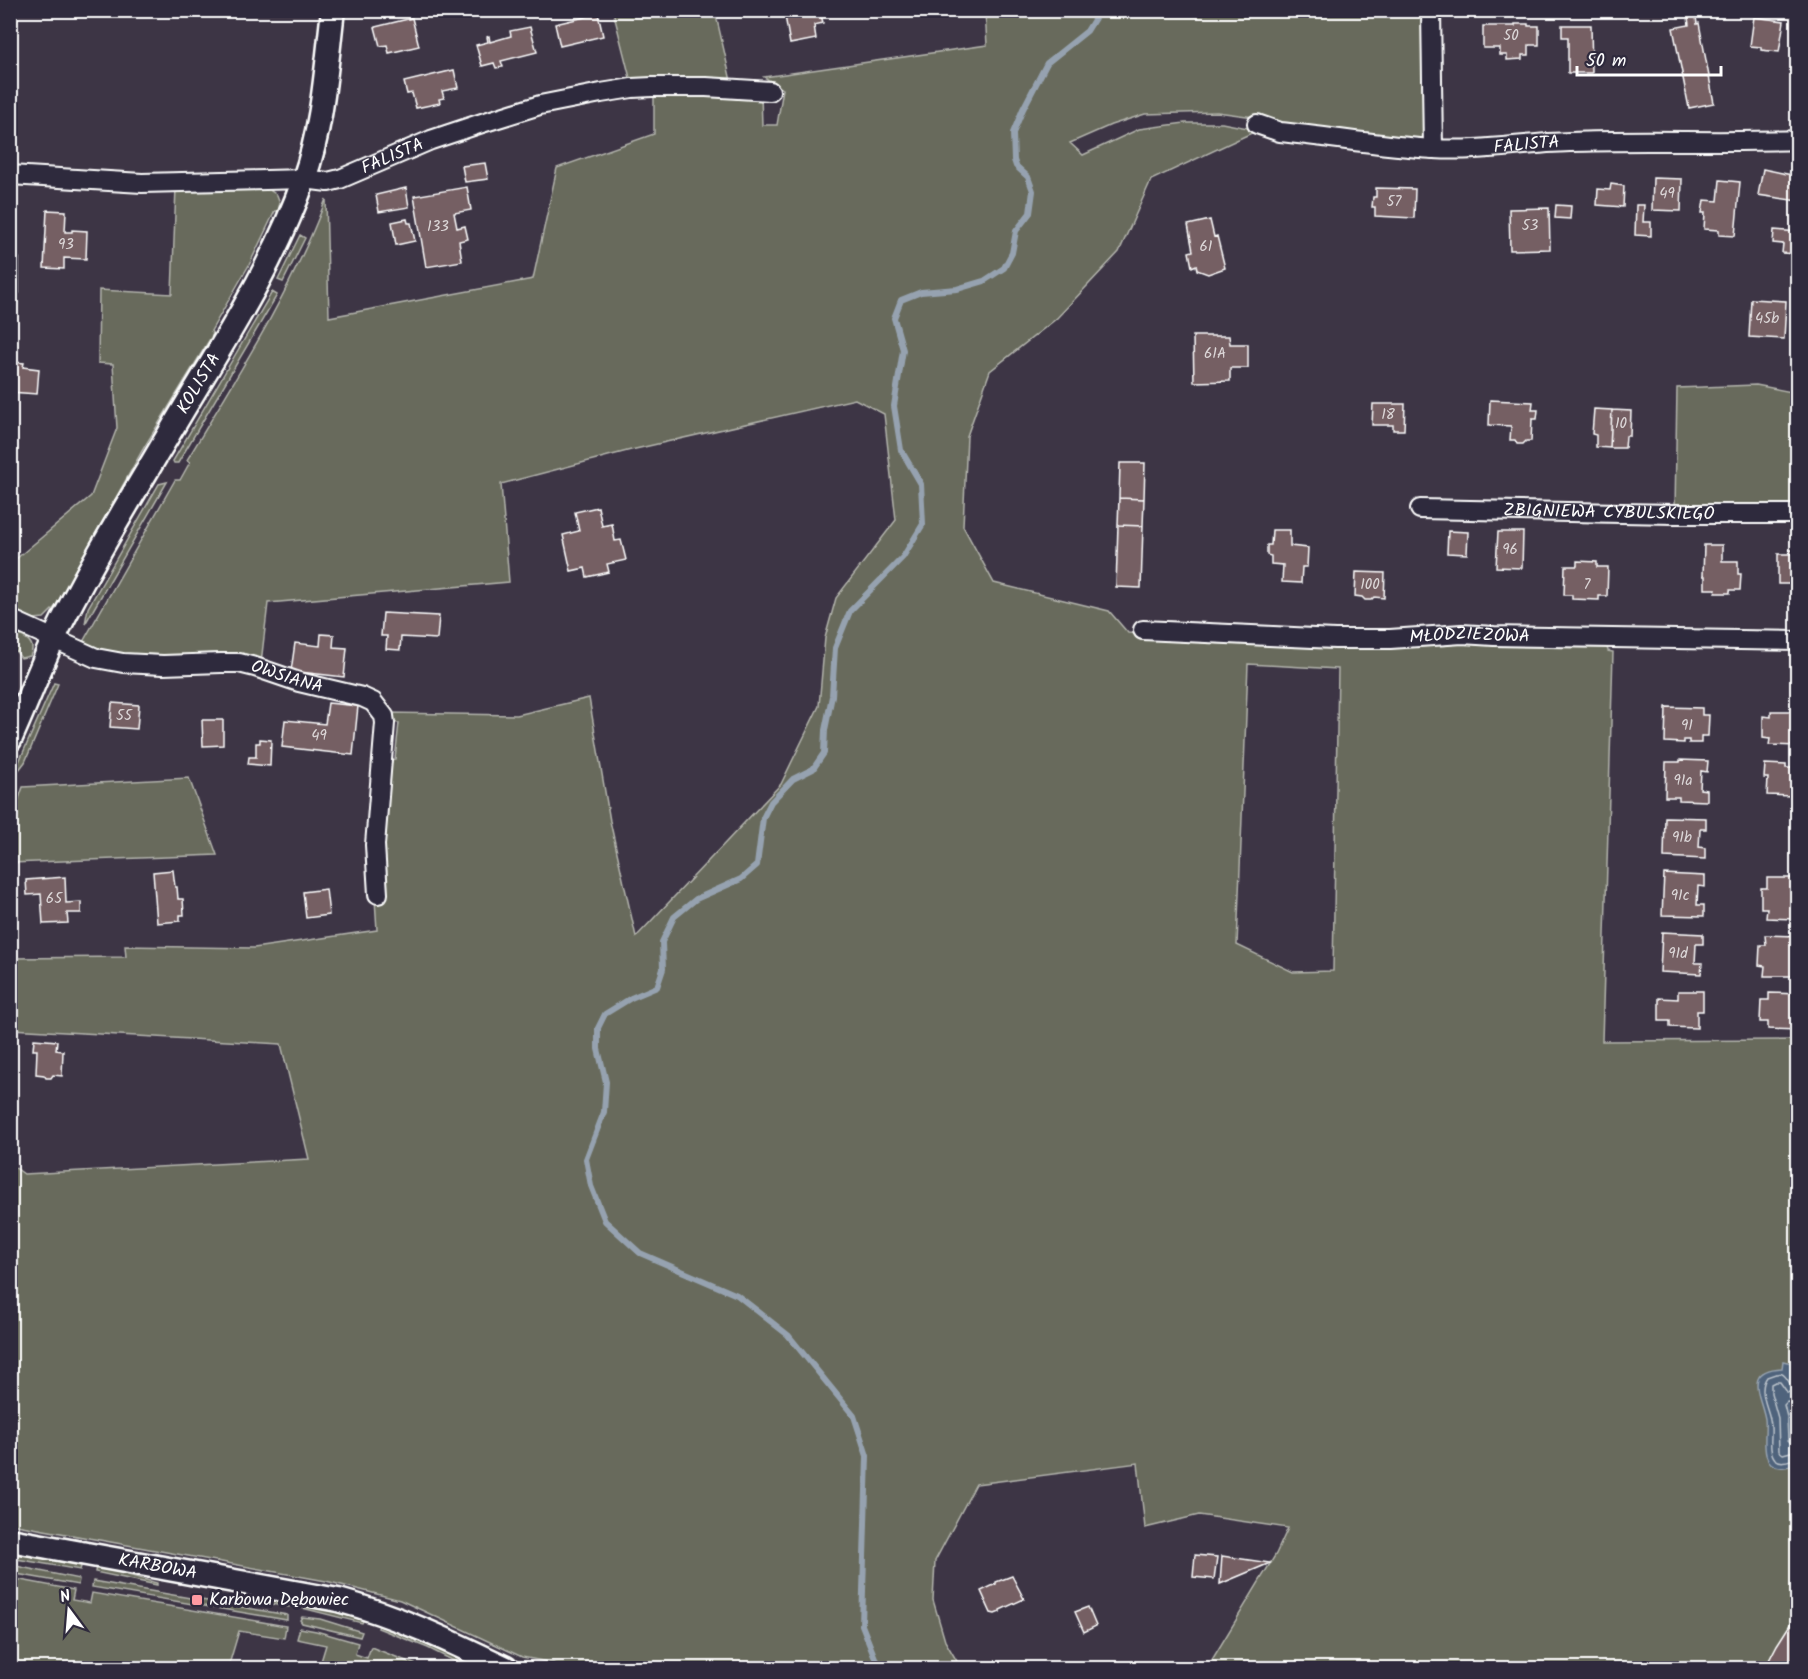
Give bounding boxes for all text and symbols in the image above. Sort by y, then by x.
house number: 50 [1503,24,1519,48]
scale bar [1577,39,1721,77]
text: 50 m [1586,47,1626,76]
street label: FALISTA [1492,128,1560,162]
street label: FALISTA [357,130,429,183]
house number: 49 [1659,182,1675,206]
house number: 57 [1387,190,1403,214]
house number: 53 [1522,214,1539,238]
house number: 133 [427,215,449,239]
house number: 93 [58,233,74,257]
house number: 61 [1199,235,1213,259]
house number: 45b [1755,307,1779,331]
house number: 61A [1204,342,1226,366]
street label: KOLISTA [169,347,229,420]
house number: 18 [1381,403,1396,427]
house number: 10 [1615,412,1628,436]
street label: ZBIGNIEWA CYBULSKIEGO [1503,496,1715,529]
house number: 96 [1502,538,1518,562]
house number: 100 [1360,573,1380,597]
house number: 7 [1584,573,1592,597]
street label: MŁODZIEŻOWA [1408,619,1530,652]
street label: OWSIANA [247,652,326,702]
house number: 55 [116,704,133,728]
house number: 91 [1681,714,1693,738]
house number: 49 [311,724,327,748]
house number: 91a [1673,769,1693,793]
house number: 91b [1672,826,1692,850]
house number: 91c [1671,884,1690,908]
house number: 65 [46,887,63,911]
house number: 91d [1668,942,1688,966]
street label: KARBOWA [116,1546,199,1588]
north arrow [39,1580,99,1640]
text: N [57,1584,74,1610]
place label: Karbowa Dębowiec [209,1586,349,1615]
marker: Karbowa Dębowiec [190,1593,204,1607]

